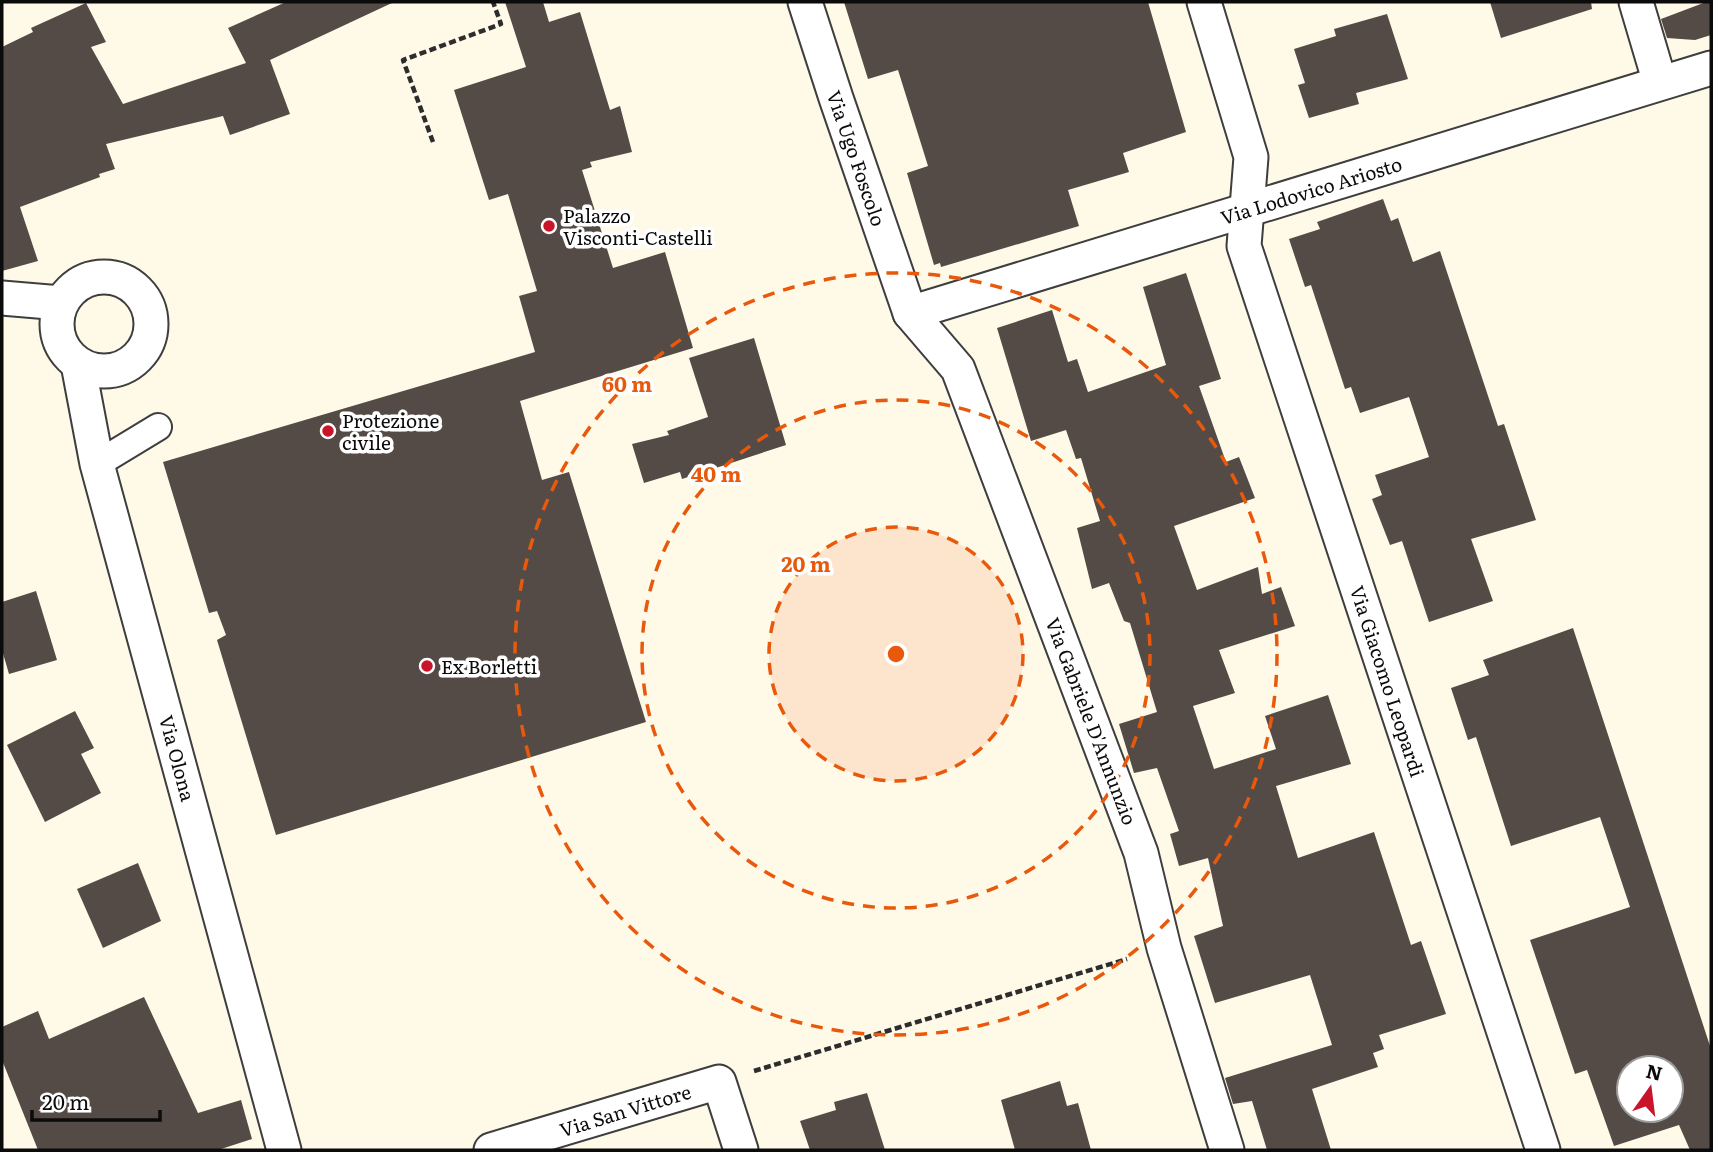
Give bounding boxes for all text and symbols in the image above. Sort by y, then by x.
street label: Via Ugo Foscolo [821,86,893,230]
street label: Via Lodovico Ariosto [1217,149,1405,231]
place label: Palazzo Visconti-Castelli [563,201,713,251]
marker: Palazzo Visconti-Castelli [541,218,557,234]
text: 60 m [602,367,652,398]
place label: Protezione civile [342,406,439,456]
marker: Protezione civile [320,423,336,439]
text: 40 m [691,457,741,488]
text: 20 m [781,547,831,578]
street label: Via Giacomo Leopardi [1344,582,1432,780]
street label: Via Gabriele D'Annunzio [1039,613,1145,829]
centre of rings [884,642,908,666]
place label: Ex Borletti [441,652,537,680]
marker: Ex Borletti [419,658,435,674]
street label: Via Olona [153,712,203,805]
north arrow [1615,1054,1685,1124]
text: N [1643,1056,1666,1087]
street label: Via San Vittore [556,1077,694,1143]
scale bar [32,1078,159,1122]
text: 20 m [42,1085,89,1116]

